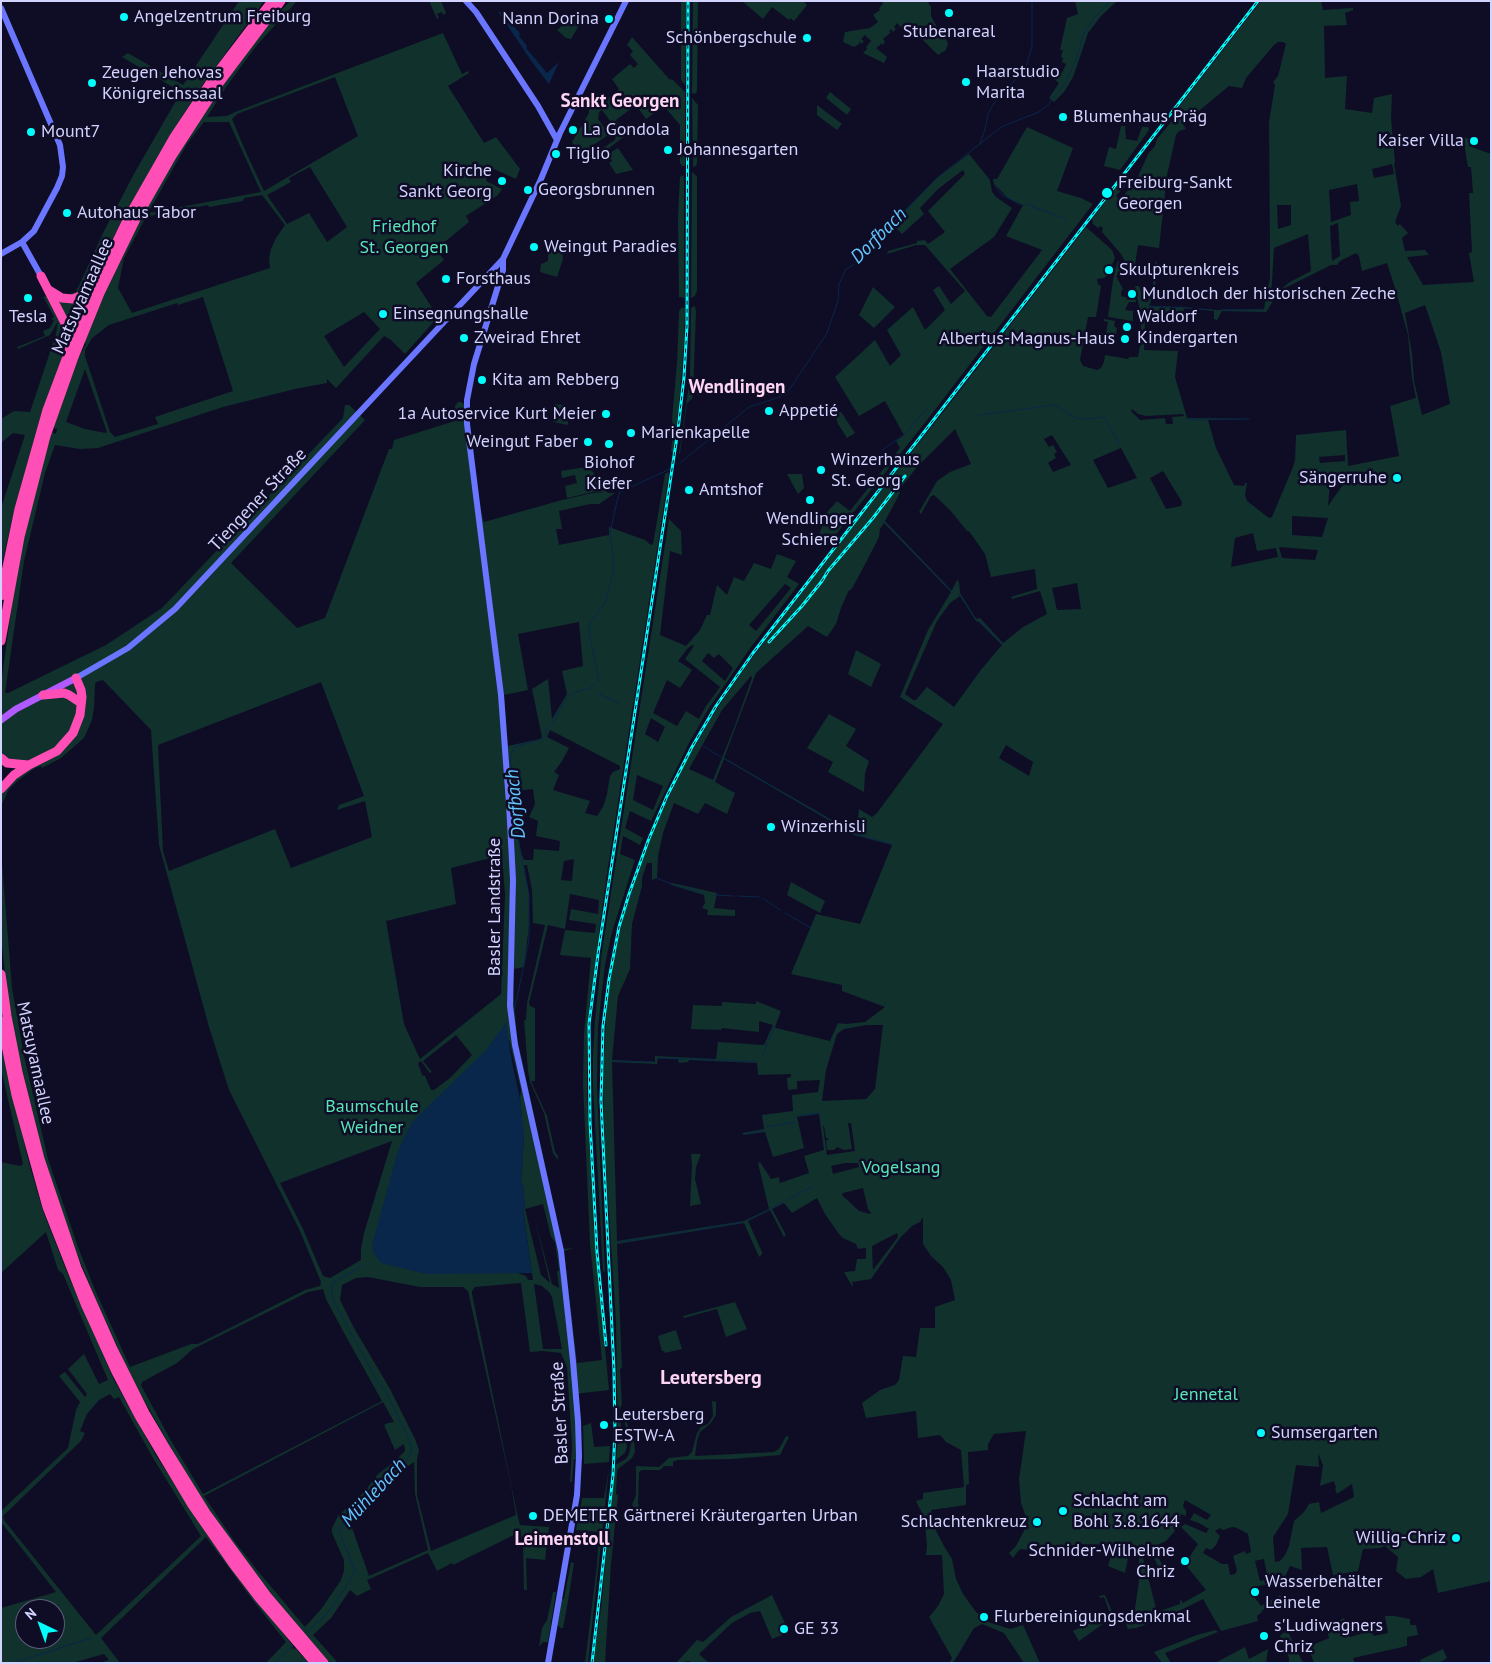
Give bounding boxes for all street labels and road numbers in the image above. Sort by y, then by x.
street label: Matsuyamaallee [48,235,118,357]
street label: Tiengener Straße [205,444,311,556]
street label: Basler Landstraße [484,838,506,976]
street label: Matsuyamaallee [11,1000,59,1126]
street label: Basler Straße [547,1361,573,1465]

